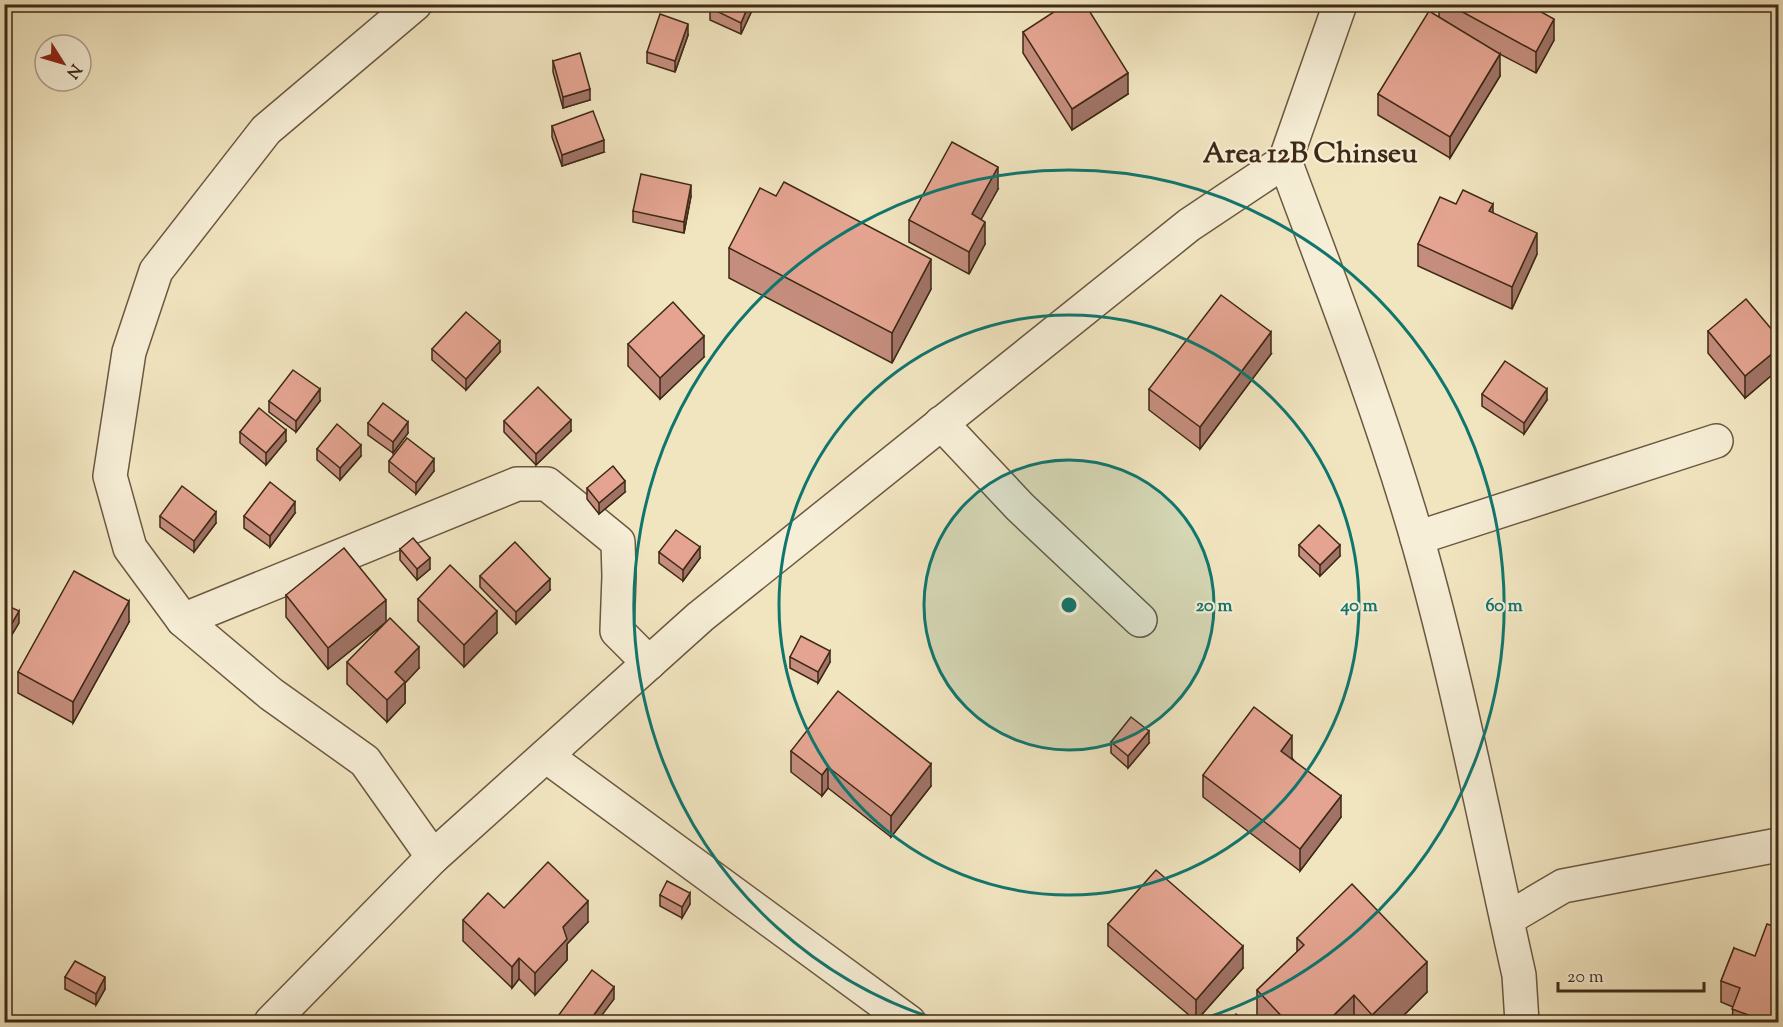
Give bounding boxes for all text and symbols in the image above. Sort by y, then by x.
north arrow [33,33,93,93]
text: N [60,58,86,83]
district label: Area 12B Chinseu [1203,135,1418,175]
text: 20 m [1196,594,1232,620]
text: 40 m [1339,594,1378,620]
text: 60 m [1485,594,1523,620]
centre of rings [1059,595,1079,615]
scale bar [1558,955,1704,993]
text: 20 m [1567,965,1604,991]

